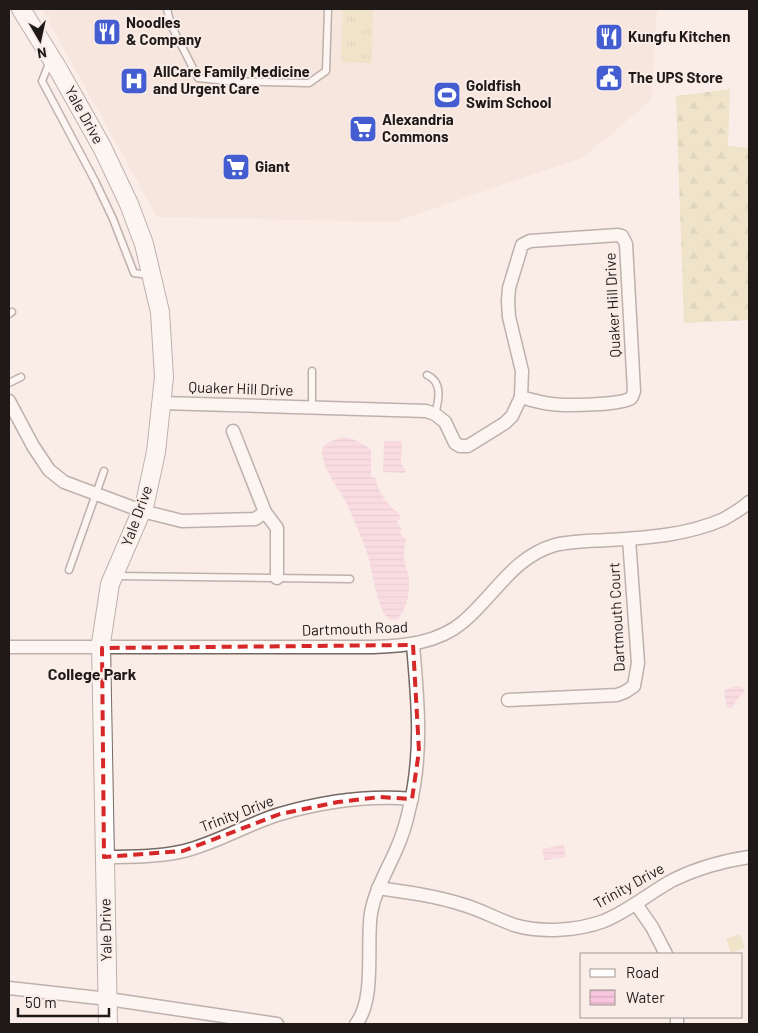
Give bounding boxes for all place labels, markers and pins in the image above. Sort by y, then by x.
place label: Noodles & Company [126,13,202,48]
restaurant icon: Noodles & Company [92,17,122,47]
restaurant icon: Kungfu Kitchen [594,22,624,52]
place label: Kungfu Kitchen [628,27,731,45]
place label: AllCare Family Medicine and Urgent Care [153,62,310,97]
public building icon: The UPS Store [594,63,624,93]
hospital icon: AllCare Family Medicine and Urgent Care [119,66,149,96]
place label: The UPS Store [628,68,723,86]
place label: Goldfish Swim School [466,76,552,111]
sports icon: Goldfish Swim School [432,80,462,110]
place label: Alexandria Commons [382,110,454,145]
supermarket icon: Alexandria Commons [348,114,378,144]
supermarket icon: Giant [221,152,251,182]
place label: Giant [255,157,290,175]

